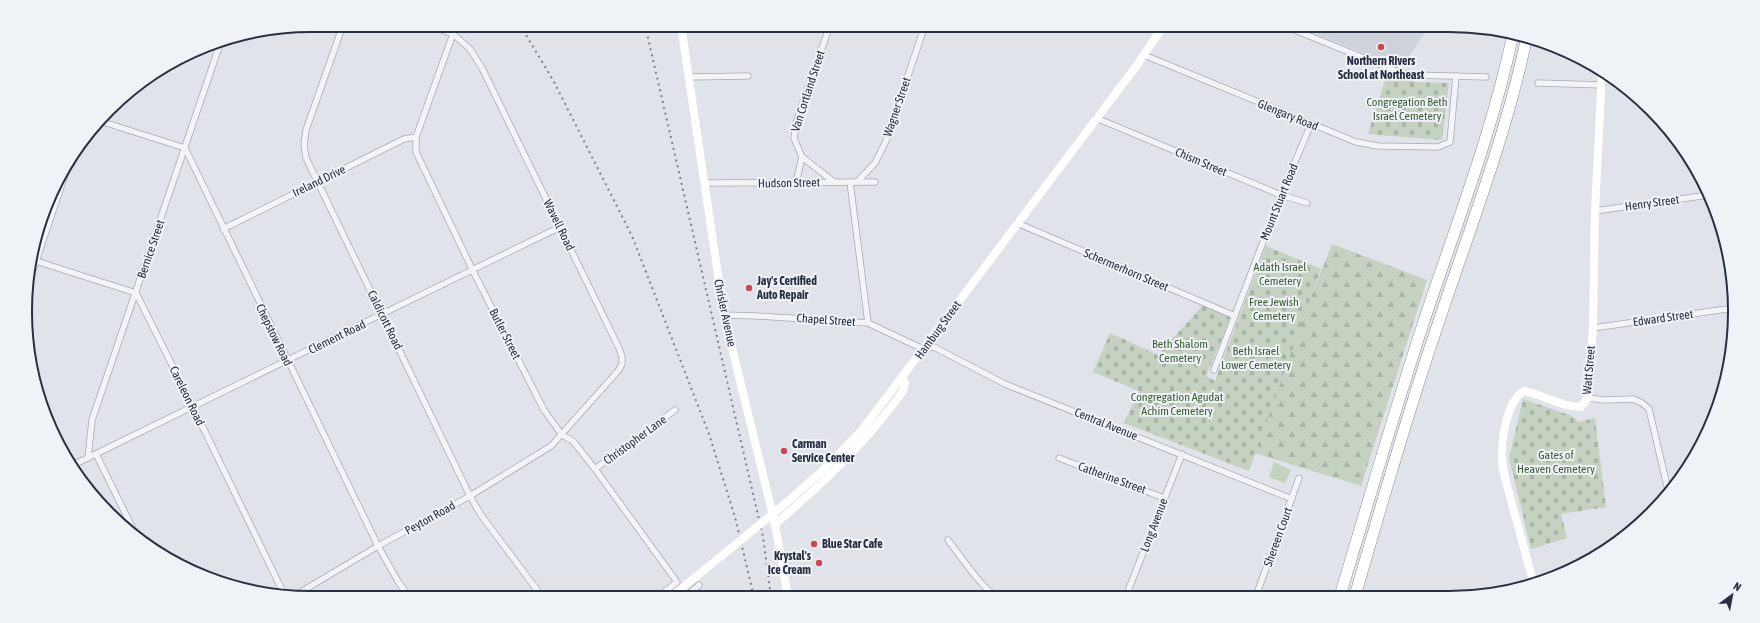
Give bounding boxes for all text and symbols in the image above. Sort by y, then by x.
marker: Northern Rivers School at Northeast [1376,42,1386,52]
street label: Van Cortland Street [788,48,828,133]
place label: Northern Rivers School at Northeast [1338,54,1425,82]
street label: Wagner Street [880,75,914,139]
park label: Congregation Beth Israel Cemetery [1366,95,1448,123]
street label: Glengary Road [1256,96,1320,134]
street label: Chism Street [1173,145,1229,179]
street label: Ireland Drive [290,162,348,200]
street label: Mount Stuart Road [1257,162,1301,242]
street label: Hudson Street [758,175,821,191]
street label: Henry Street [1624,192,1681,214]
street label: Wavell Road [541,197,577,253]
street label: Bernice Street [134,217,168,280]
street label: Schermerhorn Street [1082,246,1171,294]
park label: Adath Israel Cemetery [1254,260,1307,288]
place label: Jay's Certified Auto Repair [756,274,817,302]
street label: Chrisler Avenue [711,278,739,348]
marker: Jay's Certified Auto Repair [744,283,754,293]
street label: Caldicott Road [365,288,405,352]
park label: Free Jewish Cemetery [1249,295,1299,323]
street label: Hamburg Street [912,298,964,362]
street label: Chepstow Road [253,302,295,368]
street label: Butler Street [486,306,524,362]
street label: Edward Street [1632,307,1695,329]
street label: Chapel Street [796,311,857,329]
street label: Clement Road [306,317,368,357]
park label: Beth Shalom Cemetery [1152,337,1208,365]
park label: Beth Israel Lower Cemetery [1221,344,1291,372]
street label: Watt Street [1580,345,1598,395]
street label: Careleon Road [167,364,207,428]
park label: Congregation Agudat Achim Cemetery [1131,390,1224,418]
street label: Central Avenue [1072,405,1140,443]
street label: Christopher Lane [601,412,669,468]
place label: Carman Service Center [792,437,855,465]
marker: Carman Service Center [779,446,789,456]
park label: Gates of Heaven Cemetery [1517,448,1595,476]
street label: Catherine Street [1076,459,1148,497]
street label: Long Avenue [1137,496,1171,554]
street label: Peyton Road [402,498,458,538]
street label: Shereen Court [1261,505,1295,568]
place label: Blue Star Cafe [822,537,883,551]
marker: Blue Star Cafe [809,539,819,549]
place label: Krystal's Ice Cream [768,549,812,577]
marker: Krystal's Ice Cream [814,558,824,568]
north arrow [1712,575,1752,615]
text: N [1731,580,1743,593]

